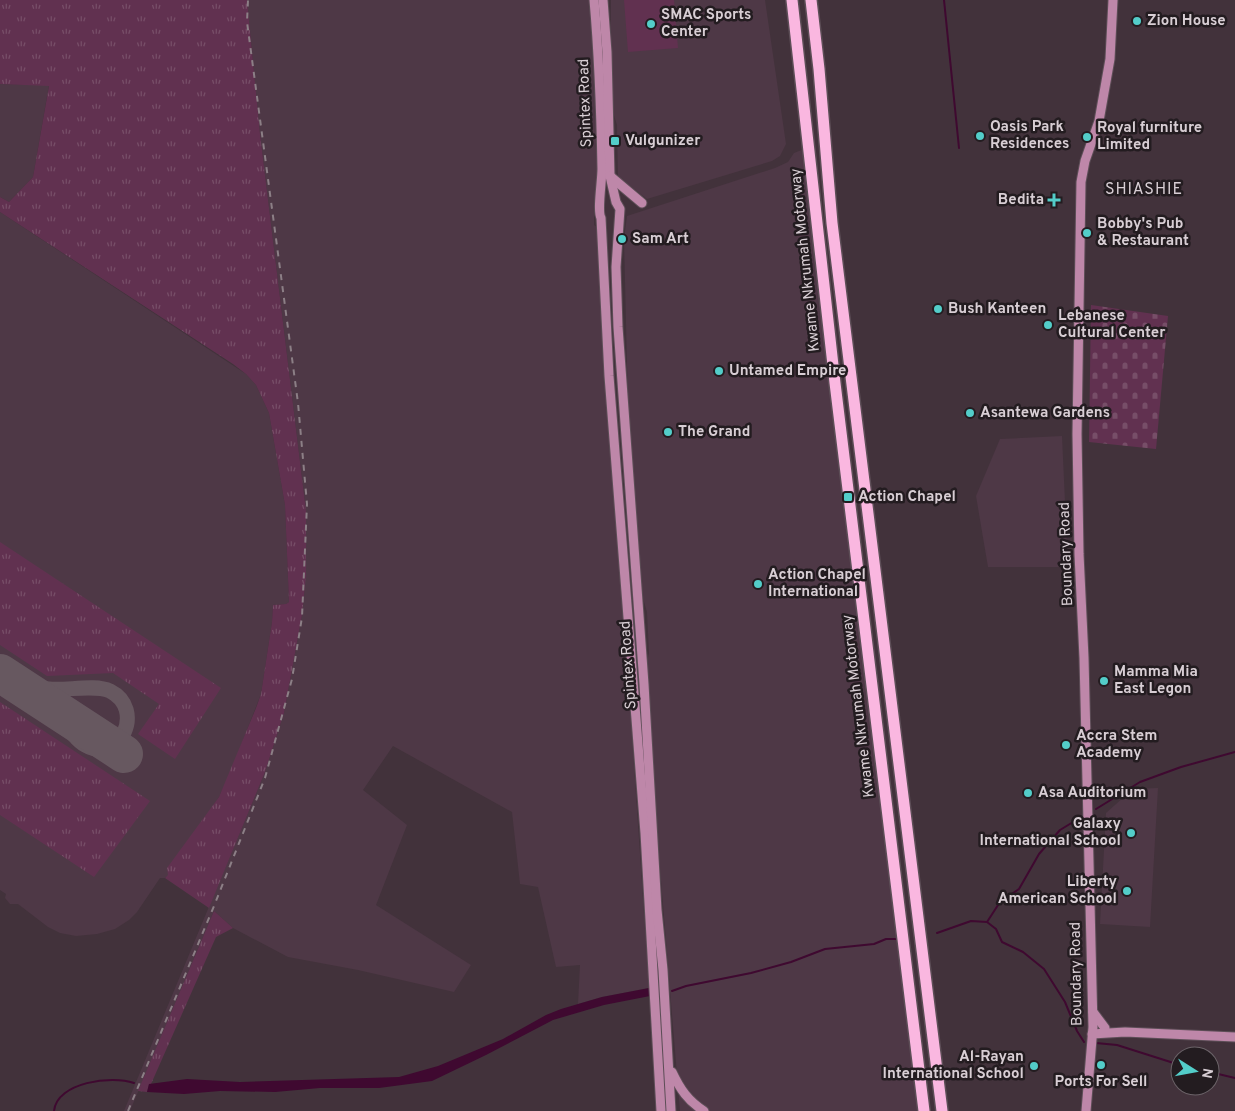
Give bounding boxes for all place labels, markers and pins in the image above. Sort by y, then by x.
place label: SMAC Sports Center [661,6,751,42]
place label: Zion House [1147,12,1226,31]
marker: Zion House [1131,15,1143,27]
marker: SMAC Sports Center [645,18,657,30]
place label: Oasis Park Residences [990,118,1069,154]
place label: Royal furniture Limited [1097,119,1202,155]
marker: Oasis Park Residences [974,130,986,142]
marker: Royal furniture Limited [1081,131,1093,143]
place label: Vulgunizer [625,132,701,151]
marker: Vulgunizer [609,135,621,147]
place label: Bedita [998,191,1044,210]
marker: Bedita [1048,194,1060,206]
place label: Bobby's Pub & Restaurant [1097,215,1189,251]
marker: Bobby's Pub & Restaurant [1081,227,1093,239]
place label: Sam Art [632,230,689,249]
marker: Sam Art [616,233,628,245]
place label: Bush Kanteen [948,300,1046,319]
marker: Bush Kanteen [932,303,944,315]
place label: Lebanese Cultural Center [1058,307,1166,343]
marker: Lebanese Cultural Center [1042,319,1054,331]
place label: Untamed Empire [729,362,846,381]
marker: Untamed Empire [713,365,725,377]
place label: Asantewa Gardens [980,404,1110,423]
marker: Asantewa Gardens [964,407,976,419]
place label: The Grand [678,423,750,442]
marker: The Grand [662,426,674,438]
place label: Action Chapel [858,488,956,507]
marker: Action Chapel [842,491,854,503]
place label: Action Chapel International [768,566,866,602]
marker: Action Chapel International [752,578,764,590]
place label: Mamma Mia East Legon [1114,663,1198,699]
marker: Mamma Mia East Legon [1098,675,1110,687]
place label: Accra Stem Academy [1076,727,1157,763]
marker: Accra Stem Academy [1060,739,1072,751]
place label: Asa Auditorium [1038,784,1146,803]
marker: Asa Auditorium [1022,787,1034,799]
place label: Galaxy International School [980,815,1121,851]
marker: Galaxy International School [1125,827,1137,839]
place label: Liberty American School [998,873,1117,909]
marker: Liberty American School [1121,885,1133,897]
place label: Al-Rayan International School [883,1048,1024,1084]
marker: Ports For Sell [1095,1059,1107,1071]
marker: Al-Rayan International School [1028,1060,1040,1072]
place label: Ports For Sell [1055,1073,1147,1092]

